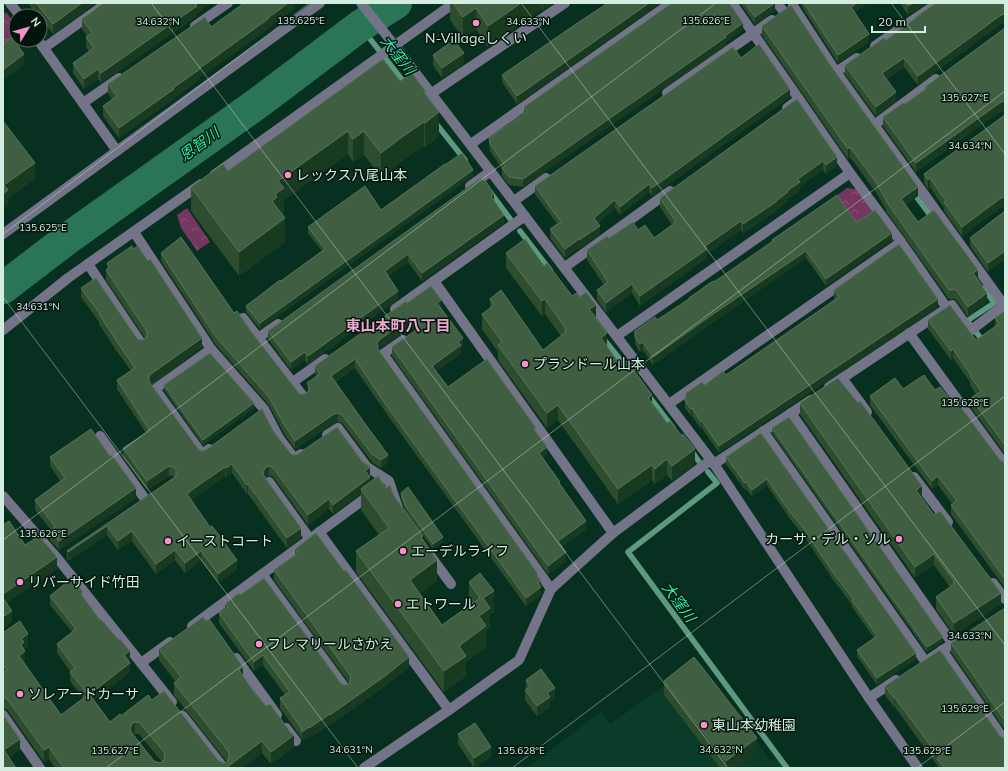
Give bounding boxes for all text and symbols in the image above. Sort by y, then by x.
north arrow [8,8,48,48]
scale bar [872,8,925,34]
text: N [28,14,44,30]
text: 135.625°E [277,14,325,27]
text: 135.626°E [682,14,730,27]
text: 20 m [878,14,906,29]
text: 34.632°N [136,15,180,28]
text: 34.633°N [506,15,550,28]
marker: N-Villageしくい [471,18,481,28]
place label: N-Villageしくい [425,29,527,47]
water label: 大窪川 [377,31,421,80]
text: 135.627°E [941,91,989,104]
water label: 恩智川 [175,122,224,165]
text: 34.634°N [948,139,992,152]
place label: レックス八尾山本 [296,166,408,184]
marker: レックス八尾山本 [283,170,293,180]
text: 135.625°E [19,221,67,234]
text: 34.631°N [16,300,60,313]
district label: 東山本町八丁目 [345,316,451,335]
place label: プランドール山本 [533,355,645,373]
marker: プランドール山本 [520,359,530,369]
text: 135.628°E [941,396,989,409]
text: 135.626°E [19,527,67,540]
place label: カーサ・デル・ソル [765,530,891,548]
place label: イーストコート [176,532,273,550]
marker: カーサ・デル・ソル [894,534,904,544]
marker: イーストコート [163,536,173,546]
place label: エーデルライフ [411,542,509,560]
marker: エーデルライフ [398,546,408,556]
place label: リバーサイド竹田 [28,573,140,591]
marker: リバーサイド竹田 [15,577,25,587]
water label: 大窪川 [658,578,701,627]
place label: エトワール [406,595,476,613]
marker: エトワール [393,599,403,609]
text: 34.633°N [948,629,992,642]
place label: フレマリールさかえ [267,635,393,653]
marker: フレマリールさかえ [254,639,264,649]
place label: ソレアードカーサ [28,685,139,703]
marker: ソレアードカーサ [15,689,25,699]
text: 135.629°E [941,702,989,715]
place label: 東山本幼稚園 [712,716,796,734]
marker: 東山本幼稚園 [699,720,709,730]
text: 34.631°N [329,743,373,756]
text: 34.632°N [699,743,743,756]
text: 135.627°E [91,744,139,757]
text: 135.628°E [497,744,545,757]
text: 135.629°E [903,744,951,757]

